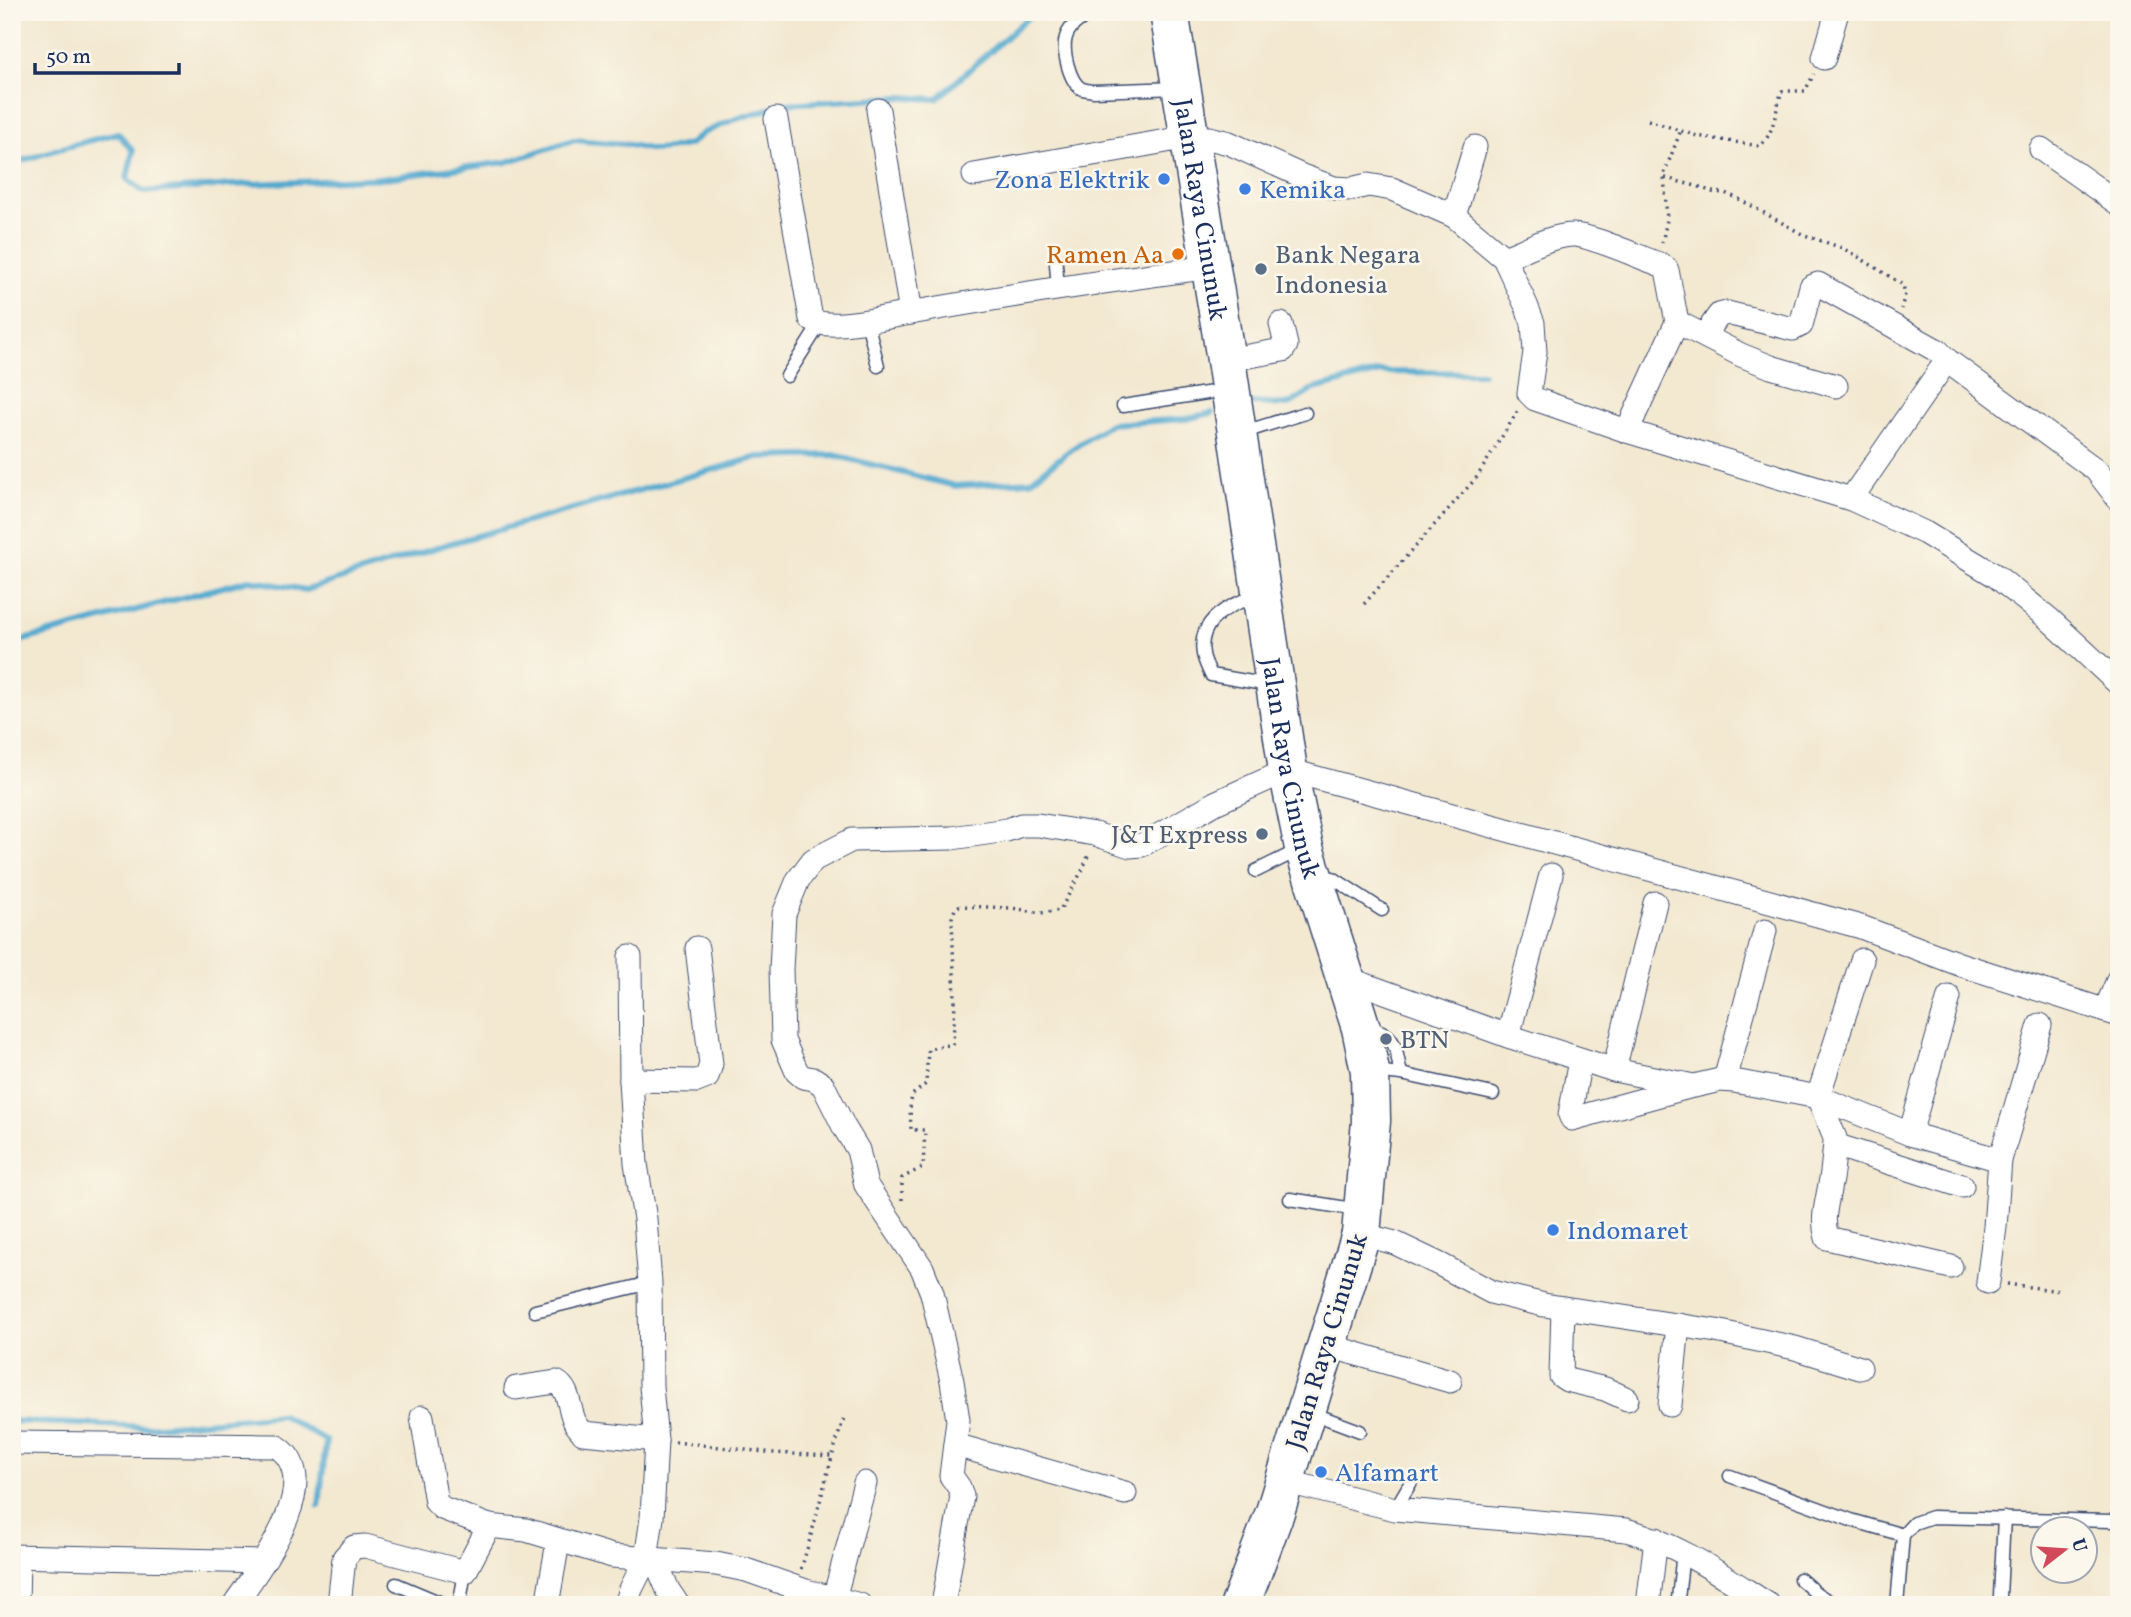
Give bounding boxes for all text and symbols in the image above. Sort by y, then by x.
scale bar [35,32,178,76]
text: 50 m [46,43,91,72]
street label: Jalan Raya Cinunuk [1163,96,1235,323]
place label: Zona Elektrik [994,163,1150,199]
marker: Zona Elektrik [1156,171,1172,187]
place label: Kemika [1259,173,1346,209]
marker: Kemika [1237,181,1253,197]
place label: Ramen Aa [1046,238,1164,274]
place label: Bank Negara Indonesia [1275,238,1421,304]
marker: Ramen Aa [1170,246,1186,262]
marker: Bank Negara Indonesia [1253,261,1269,277]
street label: Jalan Raya Cinunuk [1251,655,1329,884]
place label: J&T Express [1111,818,1248,854]
marker: J&T Express [1254,826,1270,842]
place label: BTN [1400,1023,1449,1059]
marker: BTN [1378,1031,1394,1047]
place label: Indomaret [1567,1214,1689,1250]
marker: Indomaret [1545,1222,1561,1238]
street label: Jalan Raya Cinunuk [1278,1229,1378,1454]
place label: Alfamart [1335,1456,1439,1492]
marker: Alfamart [1313,1464,1329,1480]
north arrow [2030,1516,2100,1586]
text: U [2064,1536,2093,1556]

